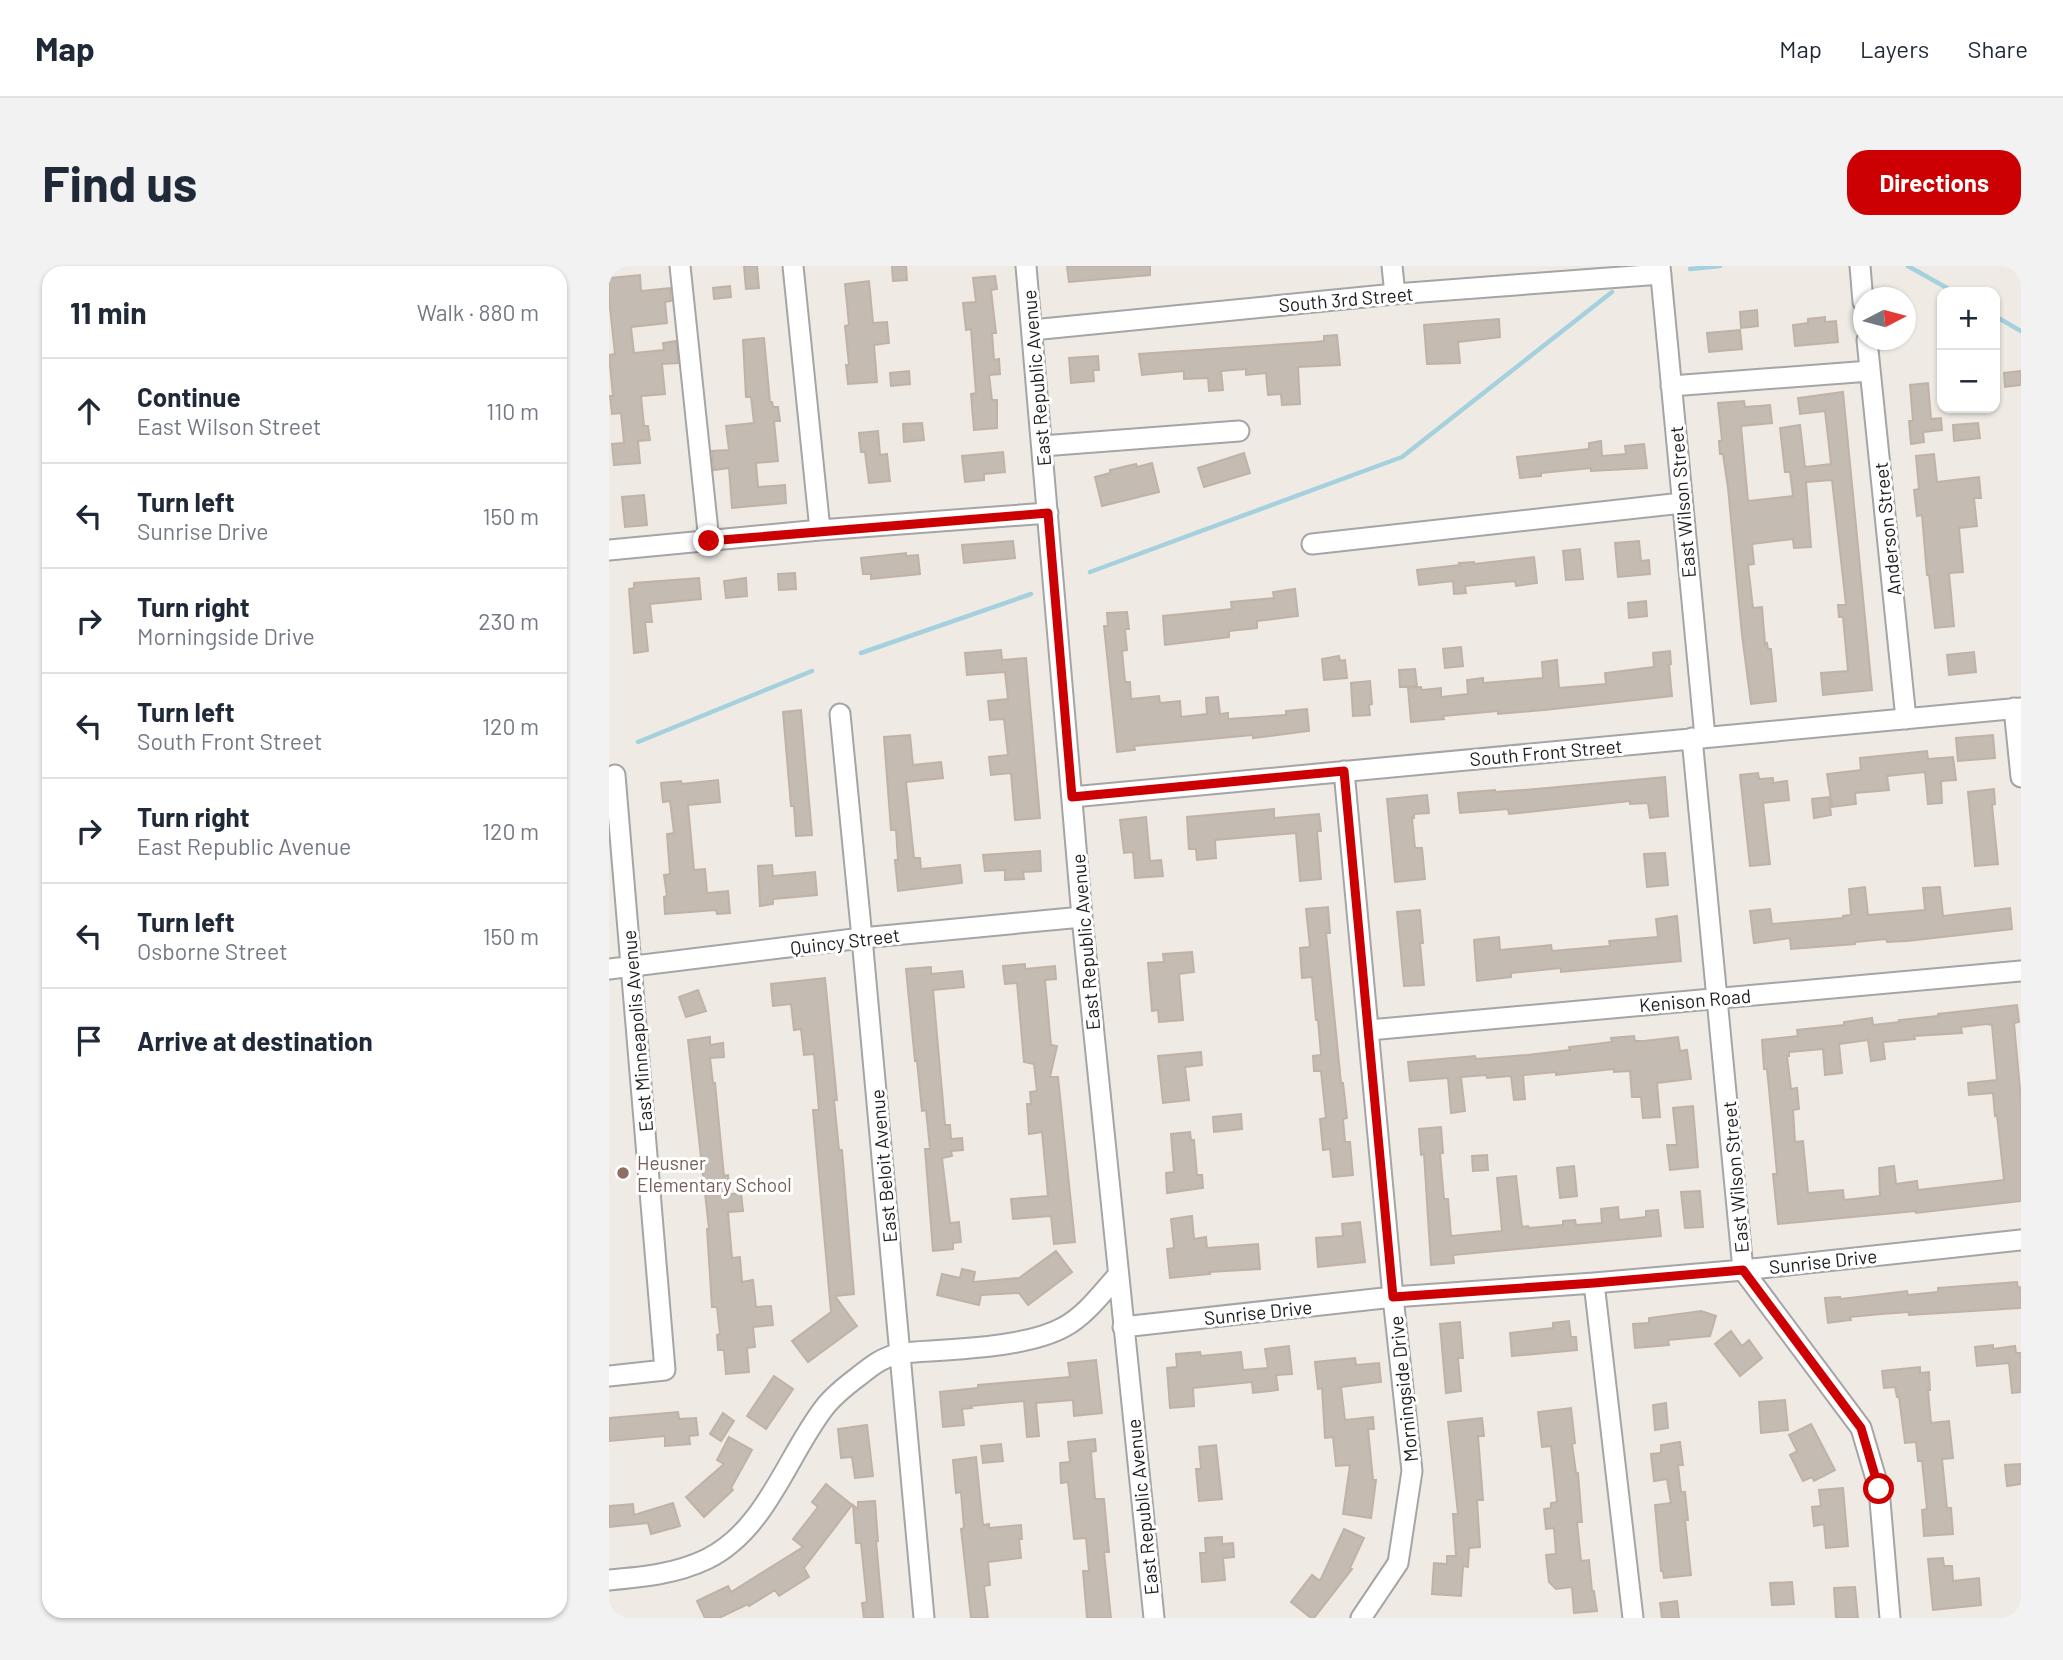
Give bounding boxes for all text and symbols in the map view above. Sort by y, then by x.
text: Map [35,28,95,68]
text: Map [1779,34,1822,63]
text: Layers [1860,34,1929,63]
text: Share [1967,34,2028,63]
button: Directions [1847,150,2021,215]
text: Find us [42,153,197,212]
street label: South 3rd Street [1278,282,1414,316]
north arrow [1853,287,1916,350]
map controls [1937,287,2000,413]
button: + [1937,287,2000,350]
street label: East Republic Avenue [1017,289,1055,467]
text: 11 min [70,294,147,330]
text: Walk · 880 m [417,298,539,326]
button: − [1937,350,2000,413]
text: Continue [137,381,241,412]
icon: ahead [70,392,108,430]
text: 110 m [486,397,539,425]
text: East Wilson Street [137,412,321,440]
street label: East Wilson Street [1664,425,1700,579]
street label: Anderson Street [1869,461,1905,597]
text: Turn left [137,486,235,517]
icon: left [70,497,108,535]
text: 150 m [483,502,539,530]
text: Sunrise Drive [137,517,269,545]
route end [693,525,724,556]
text: Turn right [137,591,250,622]
icon: right [70,602,108,640]
text: 230 m [478,607,539,635]
text: Morningside Drive [137,622,315,650]
text: Turn left [137,696,235,727]
icon: left [70,707,108,745]
text: 120 m [482,712,539,740]
text: South Front Street [137,727,322,755]
street label: South Front Street [1469,734,1623,770]
text: Turn right [137,801,250,832]
icon: right [70,812,108,850]
text: 120 m [482,817,539,845]
text: East Republic Avenue [137,832,351,860]
street label: East Republic Avenue [1066,853,1104,1031]
text: Turn left [137,906,235,937]
icon: left [70,917,108,955]
text: 150 m [483,922,539,950]
street label: Quincy Street [789,923,901,959]
street label: East Minneapolis Avenue [617,929,657,1133]
text: Osborne Street [137,937,288,965]
street label: Kenison Road [1638,984,1752,1016]
icon: arrive [70,1022,108,1060]
text: Arrive at destination [137,1025,373,1056]
street label: East Beloit Avenue [865,1088,901,1244]
street label: East Wilson Street [1717,1100,1753,1254]
place label: Heusner Elementary School [637,1151,792,1196]
marker: Heusner Elementary School [615,1165,631,1181]
street label: Sunrise Drive [1768,1244,1878,1278]
street label: Sunrise Drive [1203,1295,1313,1329]
street label: Morningside Drive [1384,1315,1422,1463]
street label: East Republic Avenue [1121,1418,1163,1596]
route start [1863,1473,1894,1504]

